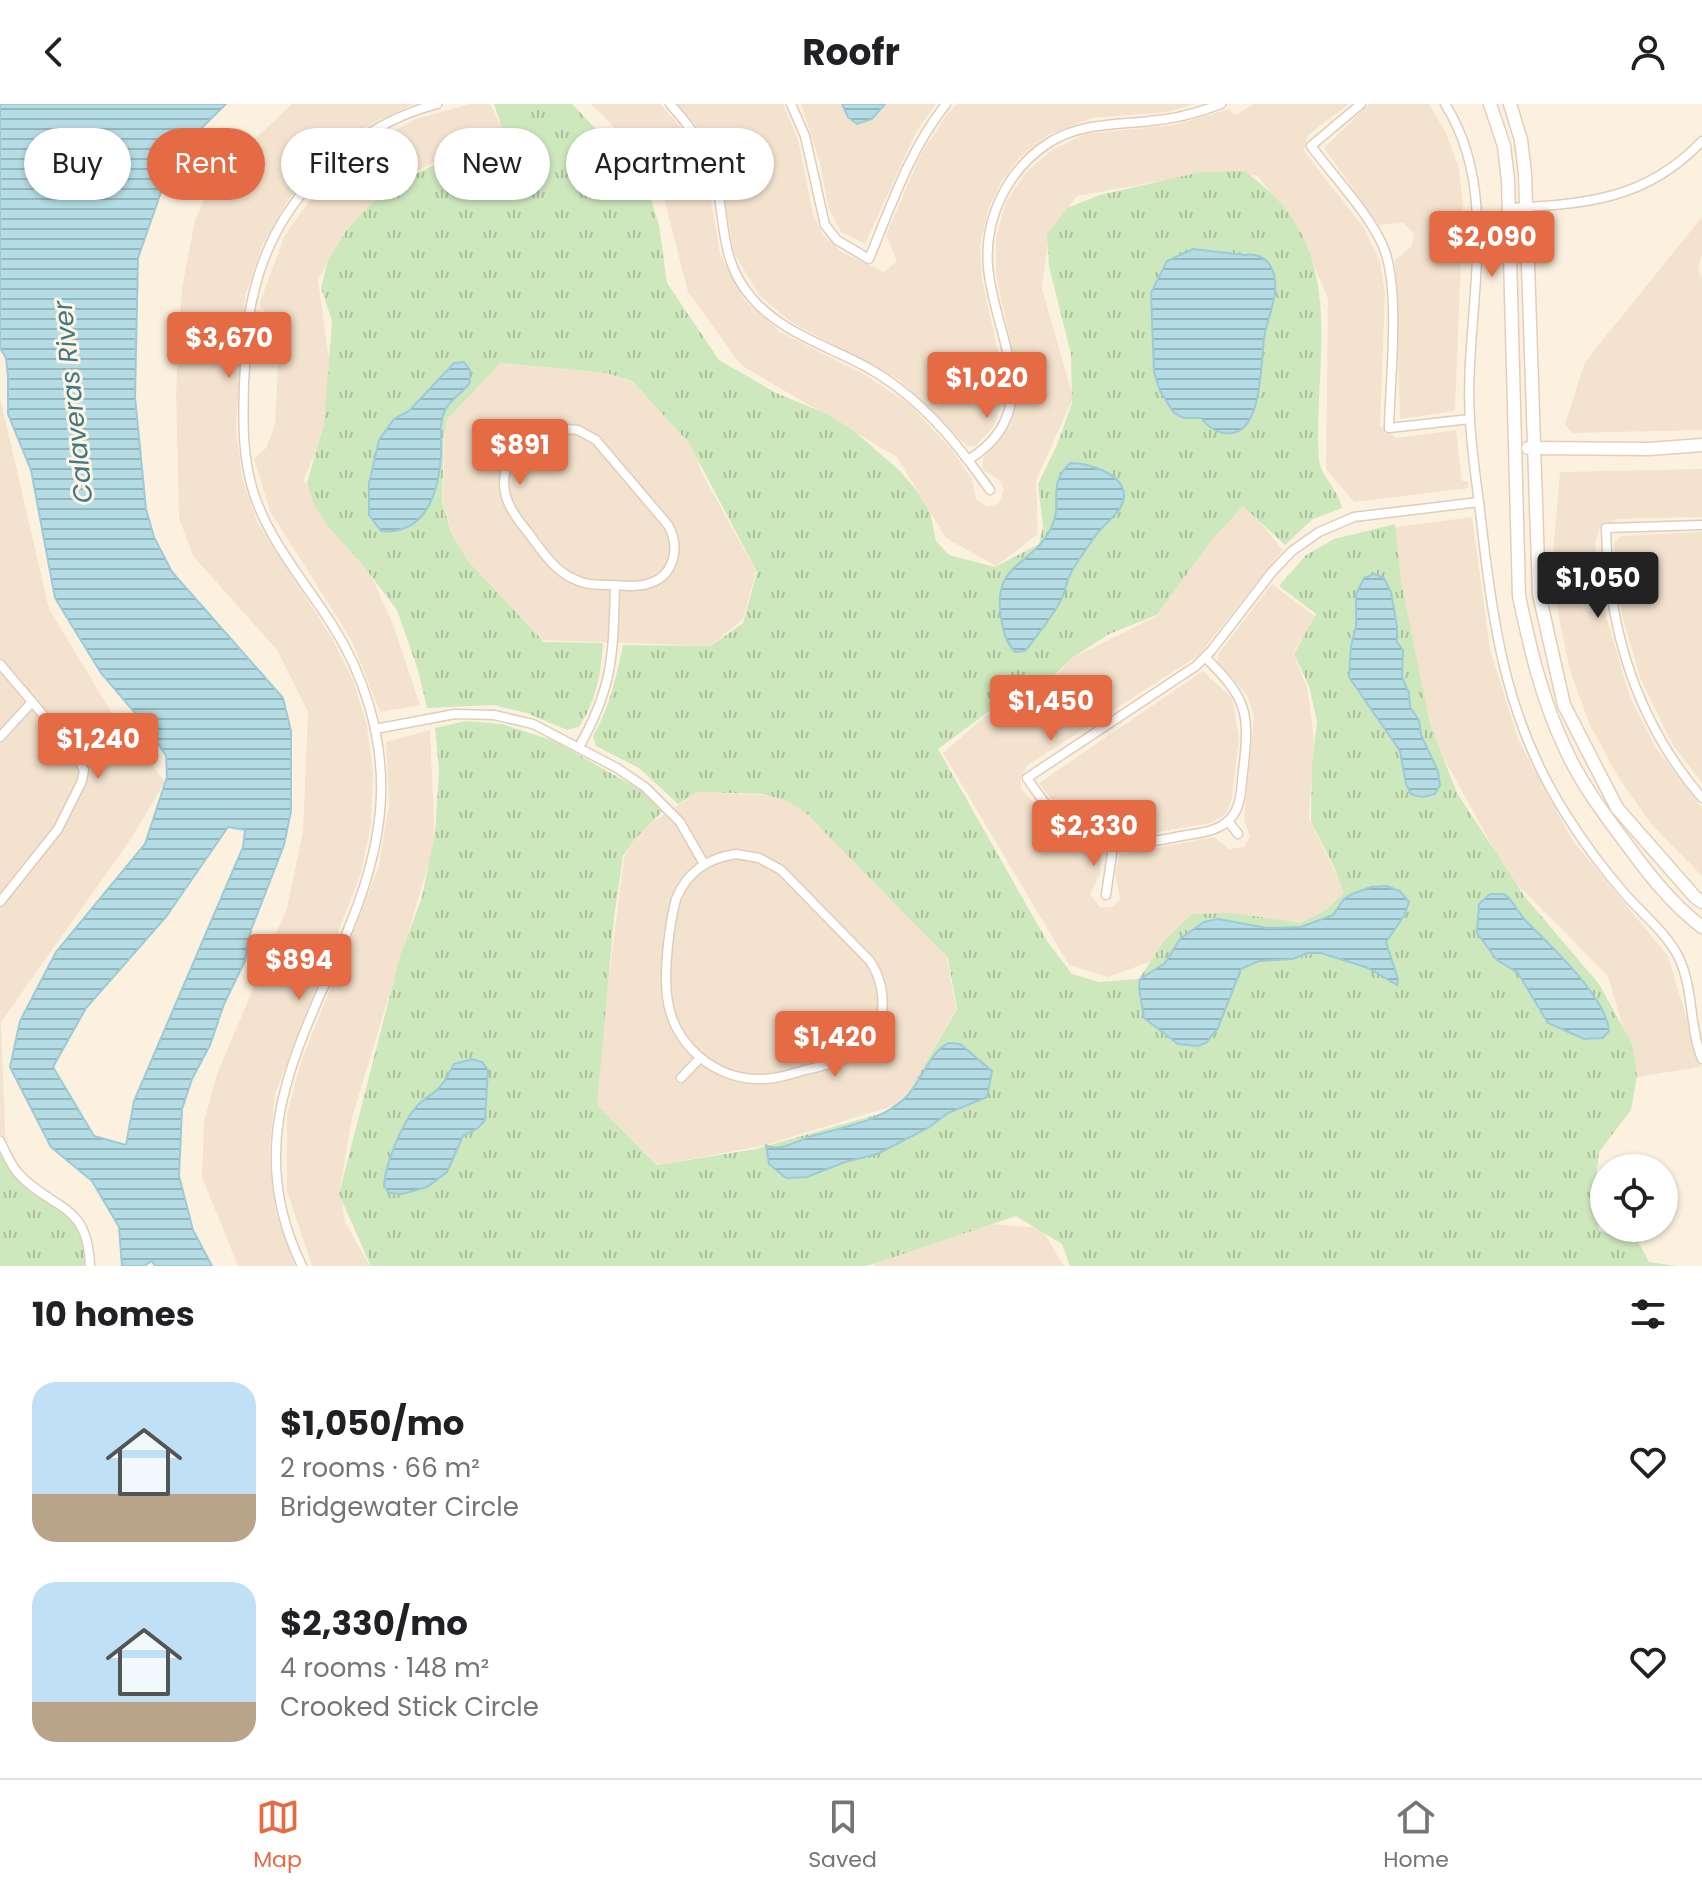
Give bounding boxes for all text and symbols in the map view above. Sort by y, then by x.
text: Roofr [802,27,900,78]
icon: back [32,30,76,74]
icon: person [1626,30,1670,74]
chip: Buy [24,128,131,200]
chip: Rent [147,128,265,200]
chip: Filters [281,128,418,200]
chip: New [434,128,550,200]
chip: Apartment [566,128,774,200]
pin: $2,090 [1427,211,1557,279]
text: $2,090 [1447,219,1537,255]
water label: Calaveras River [44,298,102,505]
pin: $3,670 [164,312,294,380]
text: $3,670 [185,320,273,356]
pin: $1,020 [922,352,1052,420]
text: $1,020 [945,360,1029,396]
pin: $891 [473,419,567,487]
text: $891 [490,427,550,463]
pin: $1,050 [1533,552,1663,620]
text: $1,050 [1555,560,1641,596]
pin: $1,450 [986,675,1116,743]
text: $1,450 [1008,683,1094,719]
pin: $1,240 [33,713,163,781]
text: $1,240 [56,721,140,757]
pin: $2,330 [1029,800,1159,868]
text: $2,330 [1050,808,1138,844]
pin: $894 [252,934,346,1002]
text: $894 [265,942,333,978]
pin: $1,420 [770,1011,900,1079]
text: $1,420 [793,1019,877,1055]
map controls [1590,1154,1678,1242]
button: locate [1590,1154,1678,1242]
text: 10 homes [32,1290,195,1338]
icon: filters [1626,1292,1670,1336]
text: $1,050/mo [280,1399,464,1447]
icon: home [96,1414,192,1510]
icon: heart [1626,1440,1670,1484]
text: 2 rooms · 66 m² [280,1450,480,1486]
text: Bridgewater Circle [280,1489,519,1525]
text: $2,330/mo [280,1599,468,1647]
icon: home [96,1614,192,1710]
icon: heart [1626,1640,1670,1684]
text: 4 rooms · 148 m² [280,1650,489,1686]
text: Crooked Stick Circle [280,1689,539,1725]
tab: Map [253,1795,302,1876]
tab: Saved [808,1795,877,1876]
tab: Home [1383,1795,1449,1876]

